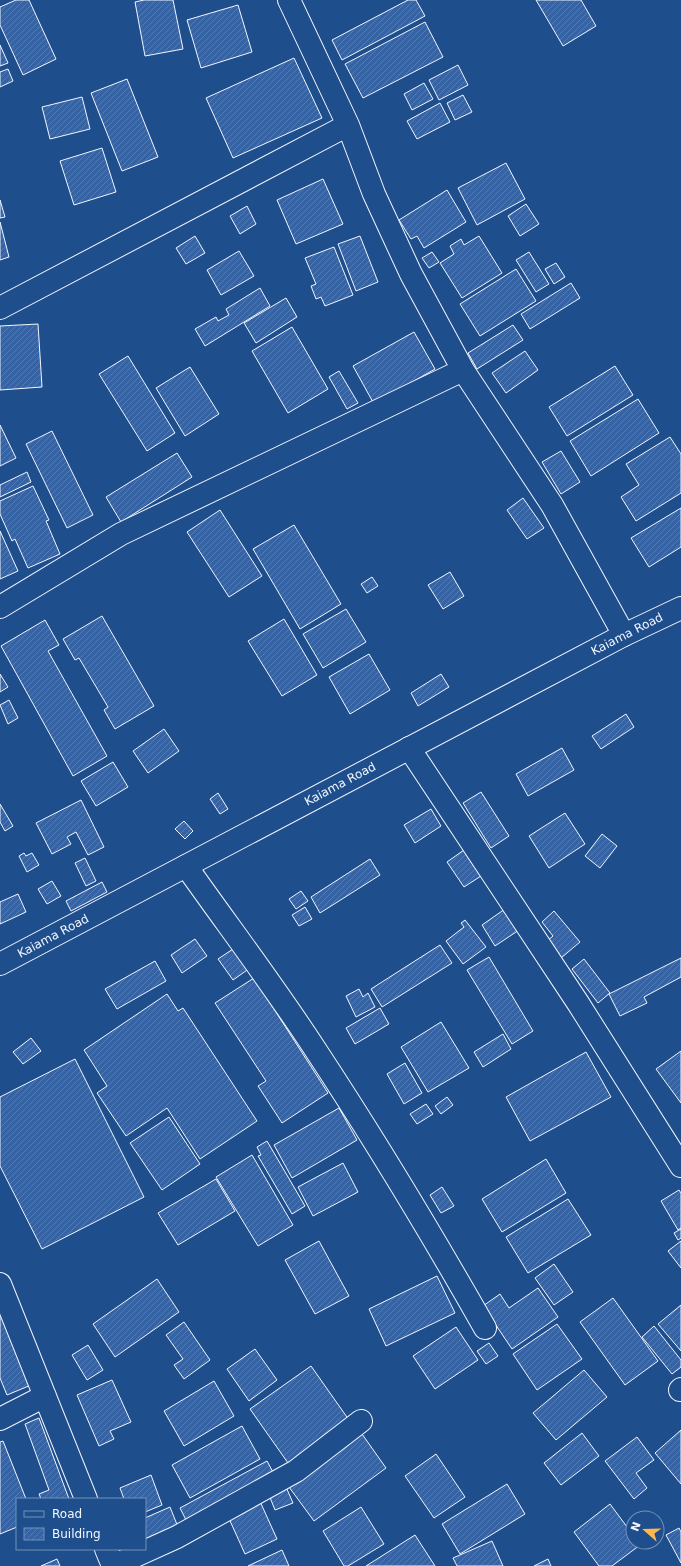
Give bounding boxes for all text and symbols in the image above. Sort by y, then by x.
street label: Kaiama Road [589,610,665,658]
street label: Kaiama Road [302,759,378,809]
street label: Kaiama Road [15,911,91,961]
legend [16,1498,146,1550]
text: Road [52,1507,82,1521]
north arrow [625,1510,665,1550]
text: N [628,1520,644,1533]
text: Building [52,1527,101,1541]

